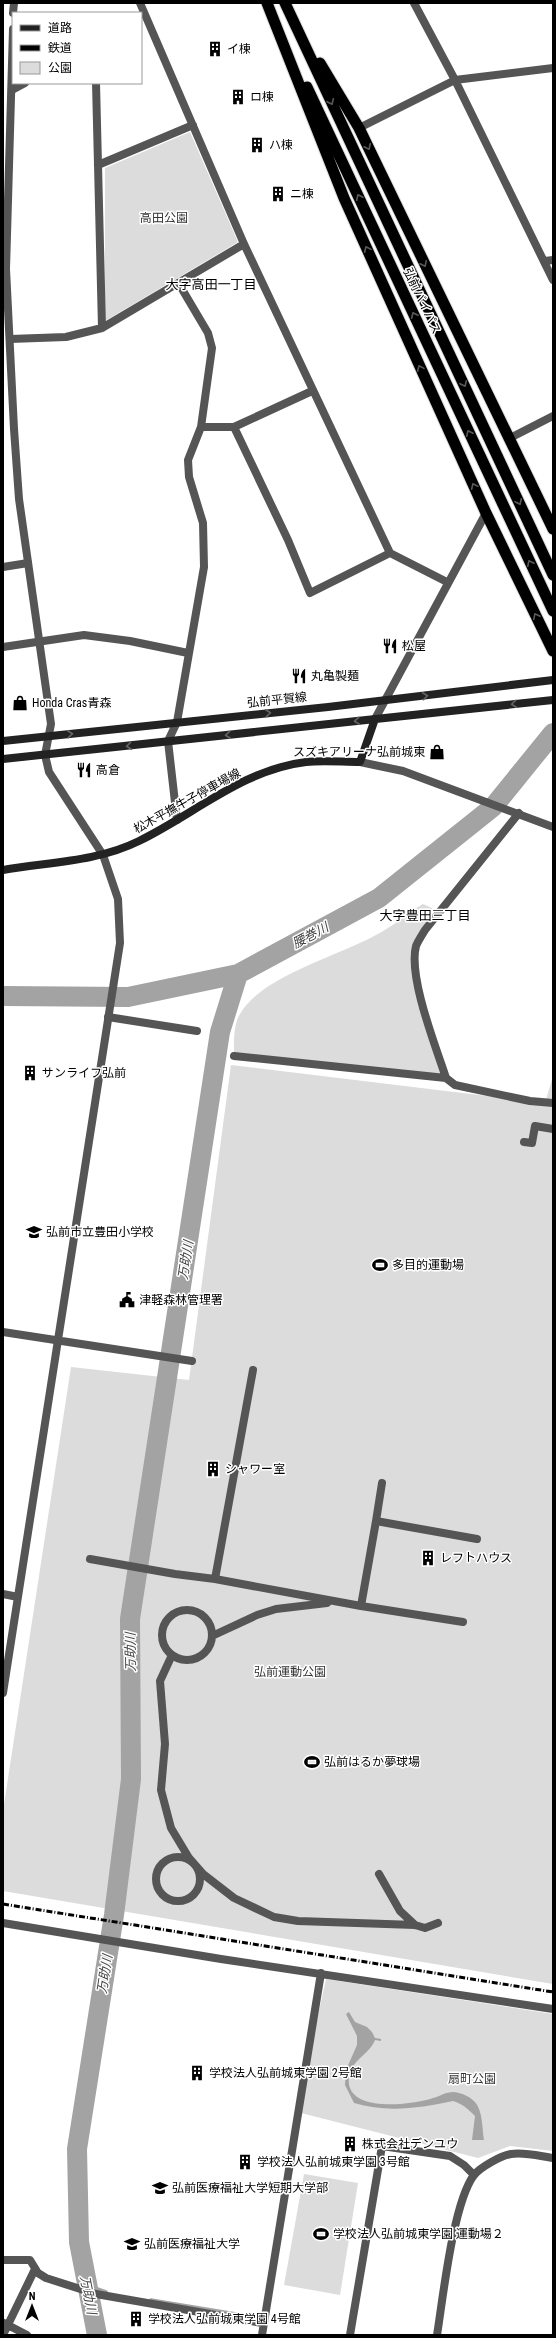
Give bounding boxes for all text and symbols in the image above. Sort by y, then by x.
legend [12,12,142,84]
text: 道路 [48,21,72,35]
building icon: イ棟 [206,40,224,58]
text: 鉄道 [48,41,72,55]
place label: イ棟 [227,42,251,56]
text: 公園 [48,61,72,75]
building icon: ロ棟 [229,88,247,106]
place label: ロ棟 [250,90,274,104]
one-way arrow [326,97,334,105]
building icon: ハ棟 [248,136,266,154]
place label: ハ棟 [269,138,293,152]
one-way arrow [363,143,371,150]
building icon: ニ棟 [269,185,287,203]
place label: ニ棟 [290,187,314,201]
one-way arrow [356,194,364,201]
park label: 高田公園 [140,211,188,225]
one-way arrow [364,246,372,254]
one-way arrow [419,260,427,267]
street label: 弘前バイパス [400,266,444,336]
district label: 大字高田一丁目 [165,277,257,292]
one-way arrow [411,312,419,319]
one-way arrow [417,365,425,372]
one-way arrow [459,380,467,388]
one-way arrow [466,430,474,437]
one-way arrow [471,483,479,491]
one-way arrow [514,497,522,505]
one-way arrow [527,560,535,567]
one-way arrow [533,613,541,621]
restaurant icon: 松屋 [381,637,399,655]
place label: 松屋 [402,639,426,653]
restaurant icon: 丸亀製麺 [290,667,308,685]
place label: 丸亀製麺 [311,669,359,683]
street label: 弘前平賀線 [246,690,308,710]
one-way arrow [422,692,428,701]
shop icon: Honda Cras青森 [11,694,29,712]
place label: Honda Cras青森 [32,696,111,710]
one-way arrow [511,699,517,708]
one-way arrow [265,709,272,718]
one-way arrow [354,716,360,725]
one-way arrow [67,730,73,739]
one-way arrow [225,730,231,739]
one-way arrow [126,741,132,750]
shop icon: スズキアリーナ弘前城東 [428,743,446,761]
place label: スズキアリーナ弘前城東 [293,745,425,759]
restaurant icon: 高倉 [75,761,93,779]
place label: 高倉 [96,763,120,777]
street label: 松木平撫牛子停車場線 [131,766,243,836]
district label: 大字豊田三丁目 [379,908,471,923]
water label: 腰巻川 [289,919,333,951]
building icon: サンライフ弘前 [21,1064,39,1082]
place label: サンライフ弘前 [42,1066,126,1080]
school or university icon: 弘前市立豊田小学校 [25,1223,43,1241]
place label: 弘前市立豊田小学校 [46,1225,154,1239]
water label: 万助川 [175,1238,196,1281]
sports icon: 多目的運動場 [371,1256,389,1274]
place label: 多目的運動場 [392,1258,464,1272]
public building icon: 津軽森林管理署 [118,1291,136,1309]
place label: 津軽森林管理署 [139,1293,223,1307]
building icon: シャワー室 [204,1460,222,1478]
place label: シャワー室 [225,1462,285,1476]
building icon: レフトハウス [419,1549,437,1567]
place label: レフトハウス [440,1551,512,1565]
water label: 万助川 [123,1630,138,1672]
park label: 弘前運動公園 [254,1665,326,1679]
sports icon: 弘前はるか夢球場 [303,1753,321,1771]
place label: 弘前はるか夢球場 [324,1755,420,1769]
water label: 万助川 [94,1952,115,1995]
building icon: 学校法人弘前城東学園 2号館 [188,2064,206,2082]
place label: 学校法人弘前城東学園 2号館 [209,2066,362,2080]
park label: 扇町公園 [448,2072,496,2086]
building icon: 株式会社デンユウ [341,2135,359,2153]
place label: 株式会社デンユウ [362,2137,458,2151]
building icon: 学校法人弘前城東学園 3号館 [236,2153,254,2171]
place label: 学校法人弘前城東学園 3号館 [257,2155,410,2169]
school or university icon: 弘前医療福祉大学短期大学部 [151,2179,169,2197]
place label: 弘前医療福祉大学短期大学部 [172,2181,328,2195]
sports icon: 学校法人弘前城東学園 運動場２ [312,2225,330,2243]
place label: 学校法人弘前城東学園 運動場２ [333,2227,504,2241]
school or university icon: 弘前医療福祉大学 [123,2235,141,2253]
place label: 弘前医療福祉大学 [144,2237,240,2251]
water label: 万助川 [77,2275,100,2318]
north arrow [12,2286,52,2326]
text: N [29,2290,36,2303]
building icon: 学校法人弘前城東学園 4号館 [127,2310,145,2328]
place label: 学校法人弘前城東学園 4号館 [148,2312,301,2326]

